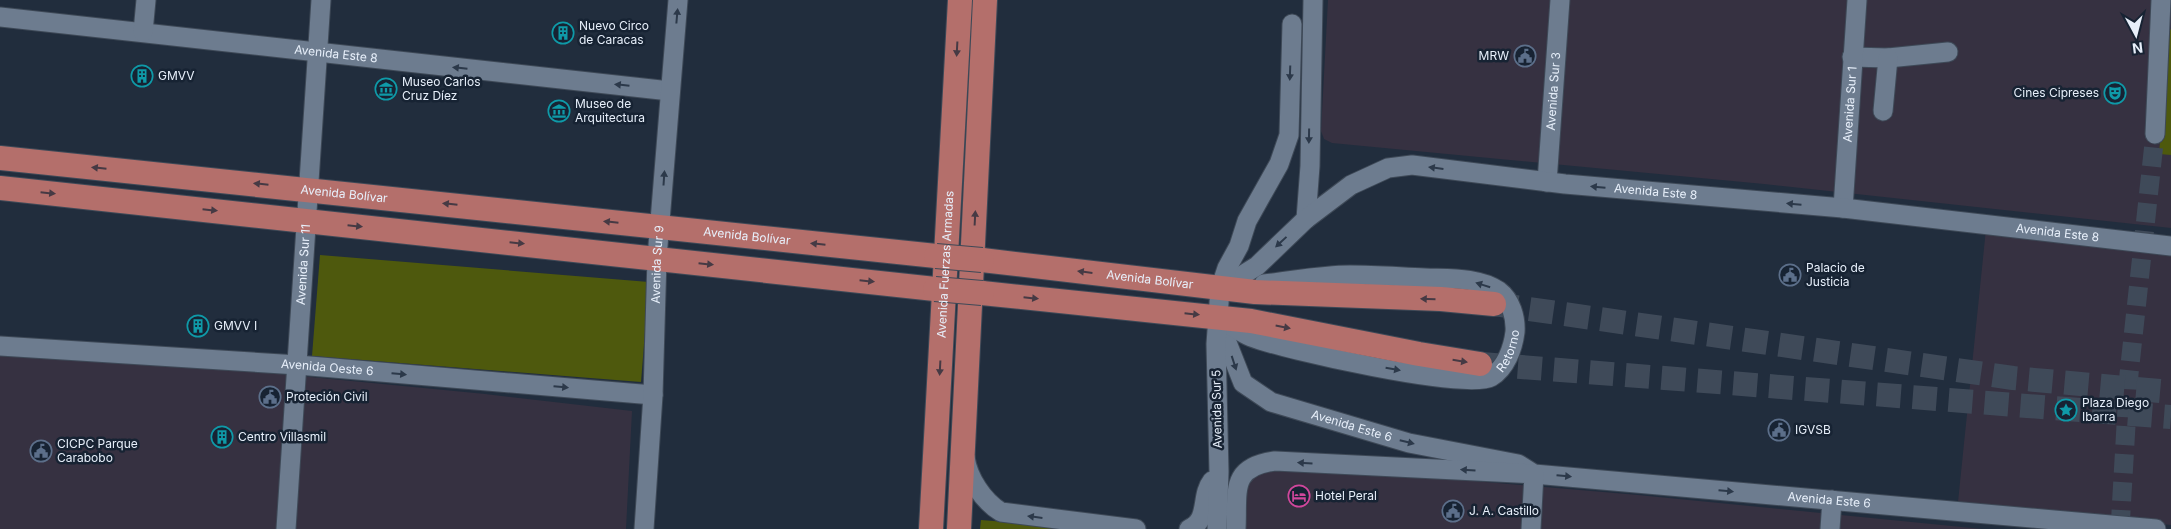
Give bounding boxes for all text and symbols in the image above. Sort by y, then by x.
one-way arrow [673,8,681,24]
north arrow [2111,10,2161,60]
place label: Nuevo Circo de Caracas [579,18,649,47]
building icon: Nuevo Circo de Caracas [551,21,575,45]
text: N [2131,39,2144,57]
one-way arrow [953,41,961,57]
street label: Avenida Este 8 [294,42,378,66]
public building icon: MRW [1513,44,1537,68]
place label: MRW [1479,48,1509,63]
street label: Avenida Sur 3 [1543,51,1563,131]
building icon: GMVV [130,64,154,88]
one-way arrow [452,64,468,72]
one-way arrow [1286,65,1294,81]
street label: Avenida Sur 1 [1839,66,1860,143]
place label: GMVV [158,68,195,83]
place label: Museo Carlos Cruz Díez [402,74,480,103]
museum icon: Museo Carlos Cruz Díez [374,77,398,101]
one-way arrow [613,81,629,89]
theatre icon: Cines Cipreses [2103,81,2127,105]
place label: Cines Cipreses [2014,85,2099,100]
place label: Museo de Arquitectura [575,96,645,125]
museum icon: Museo de Arquitectura [547,99,571,123]
one-way arrow [1305,128,1313,144]
one-way arrow [91,164,107,172]
one-way arrow [1428,164,1444,172]
one-way arrow [660,170,668,186]
one-way arrow [253,180,269,188]
street label: Avenida Este 8 [1613,180,1698,202]
street label: Avenida Bolívar [300,182,389,206]
one-way arrow [1589,182,1605,190]
one-way arrow [41,189,57,197]
street label: Avenida Fuerzas Armadas [933,190,957,338]
one-way arrow [441,200,457,208]
one-way arrow [1786,200,1802,208]
one-way arrow [202,206,218,214]
one-way arrow [972,210,980,226]
one-way arrow [603,218,619,226]
street label: Avenida Este 8 [2015,220,2100,245]
one-way arrow [348,222,364,230]
street label: Avenida Sur 11 [293,224,313,305]
street label: Avenida Sur 9 [648,224,667,304]
street label: Avenida Bolívar [703,224,792,248]
one-way arrow [1276,236,1288,248]
one-way arrow [509,239,525,247]
one-way arrow [809,239,825,247]
one-way arrow [698,260,714,268]
place label: Palacio de Justicia [1806,260,1865,289]
public building icon: Palacio de Justicia [1778,263,1802,287]
street label: Avenida Bolívar [1106,267,1195,292]
one-way arrow [1077,268,1093,276]
one-way arrow [860,277,876,285]
one-way arrow [1475,280,1490,288]
one-way arrow [1023,294,1039,302]
one-way arrow [1420,294,1436,302]
one-way arrow [1185,310,1201,318]
building icon: GMVV I [186,314,210,338]
place label: GMVV I [214,318,257,333]
one-way arrow [1275,324,1291,332]
street label: Retorno [1493,329,1522,375]
street label: Avenida Oeste 6 [281,356,374,378]
one-way arrow [1230,356,1238,371]
one-way arrow [1452,357,1468,365]
one-way arrow [936,360,944,376]
one-way arrow [1385,366,1401,374]
one-way arrow [391,370,407,378]
street label: Avenida Sur 5 [1208,370,1225,448]
one-way arrow [553,384,569,392]
public building icon: Proteción Civil [258,385,282,409]
place label: Proteción Civil [286,389,368,404]
place label: Plaza Diego Ibarra [2082,395,2149,424]
place icon: Plaza Diego Ibarra [2054,398,2078,422]
street label: Avenida Este 6 [1310,406,1394,445]
public building icon: IGVSB [1767,418,1791,442]
place label: IGVSB [1795,422,1831,437]
building icon: Centro Villasmil [210,425,234,449]
place label: Centro Villasmil [238,429,326,444]
place label: CICPC Parque Carabobo [57,436,138,465]
one-way arrow [1399,438,1414,446]
public building icon: CICPC Parque Carabobo [29,439,53,463]
one-way arrow [1297,458,1313,466]
one-way arrow [1460,466,1476,474]
one-way arrow [1556,472,1572,480]
hotel icon: Hotel Peral [1287,484,1311,508]
one-way arrow [1718,487,1734,495]
place label: Hotel Peral [1315,488,1377,503]
street label: Avenida Este 6 [1787,488,1872,511]
public building icon: J. A. Castillo [1441,499,1465,523]
place label: J. A. Castillo [1469,503,1539,518]
one-way arrow [1027,513,1043,521]

